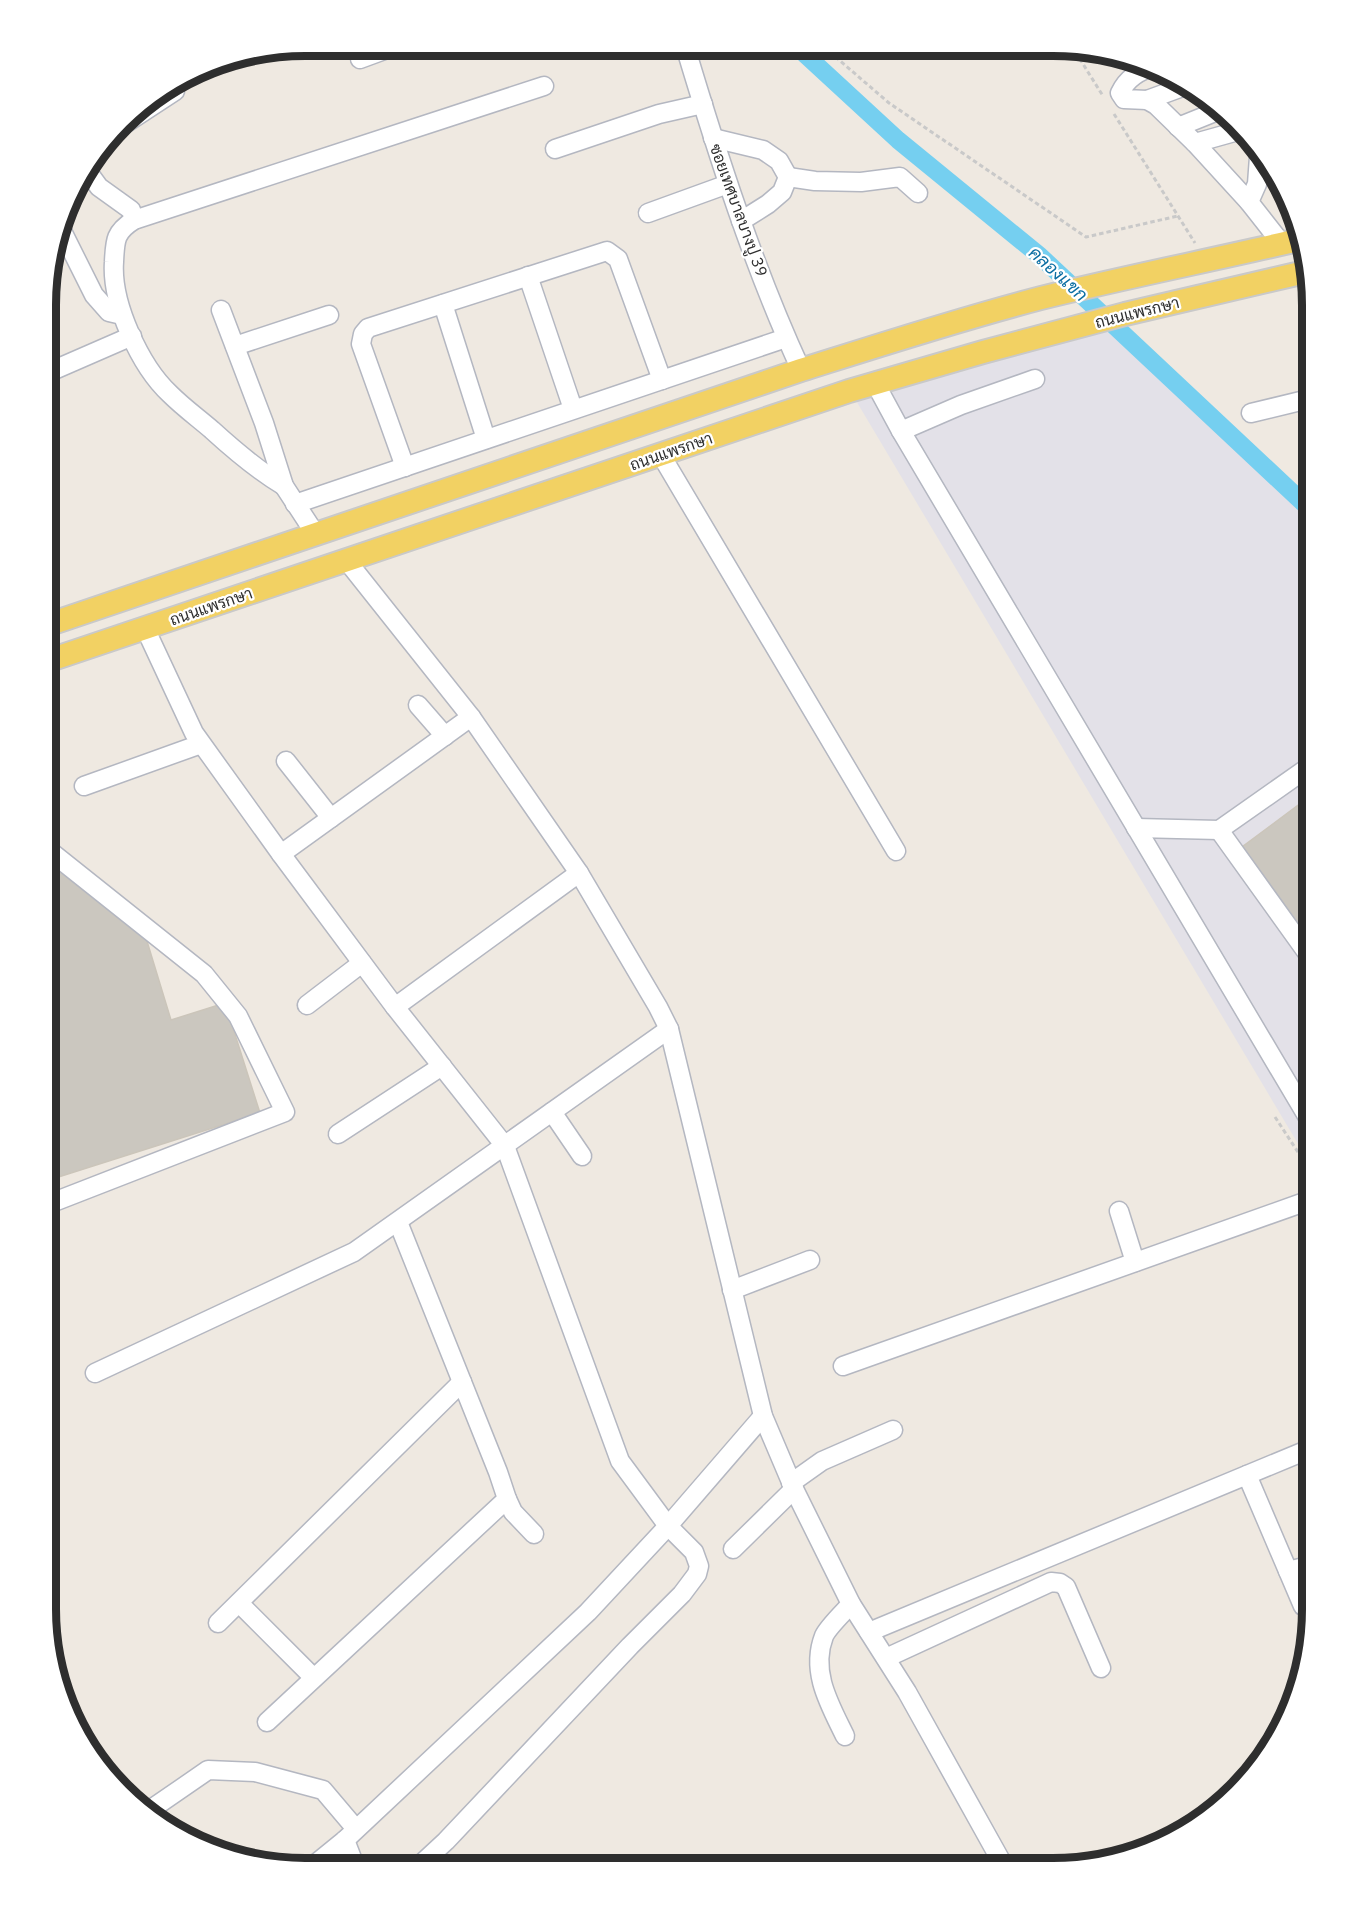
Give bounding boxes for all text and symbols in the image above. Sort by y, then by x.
street label: ซอยเทศบาลบางปู 39 [704,141,772,280]
water label: คลองแขก [1024,241,1093,306]
street label: ถนนแพรกษา [1093,292,1181,332]
street label: ถนนแพรกษา [627,428,715,474]
street label: ถนนแพรกษา [167,583,255,629]

